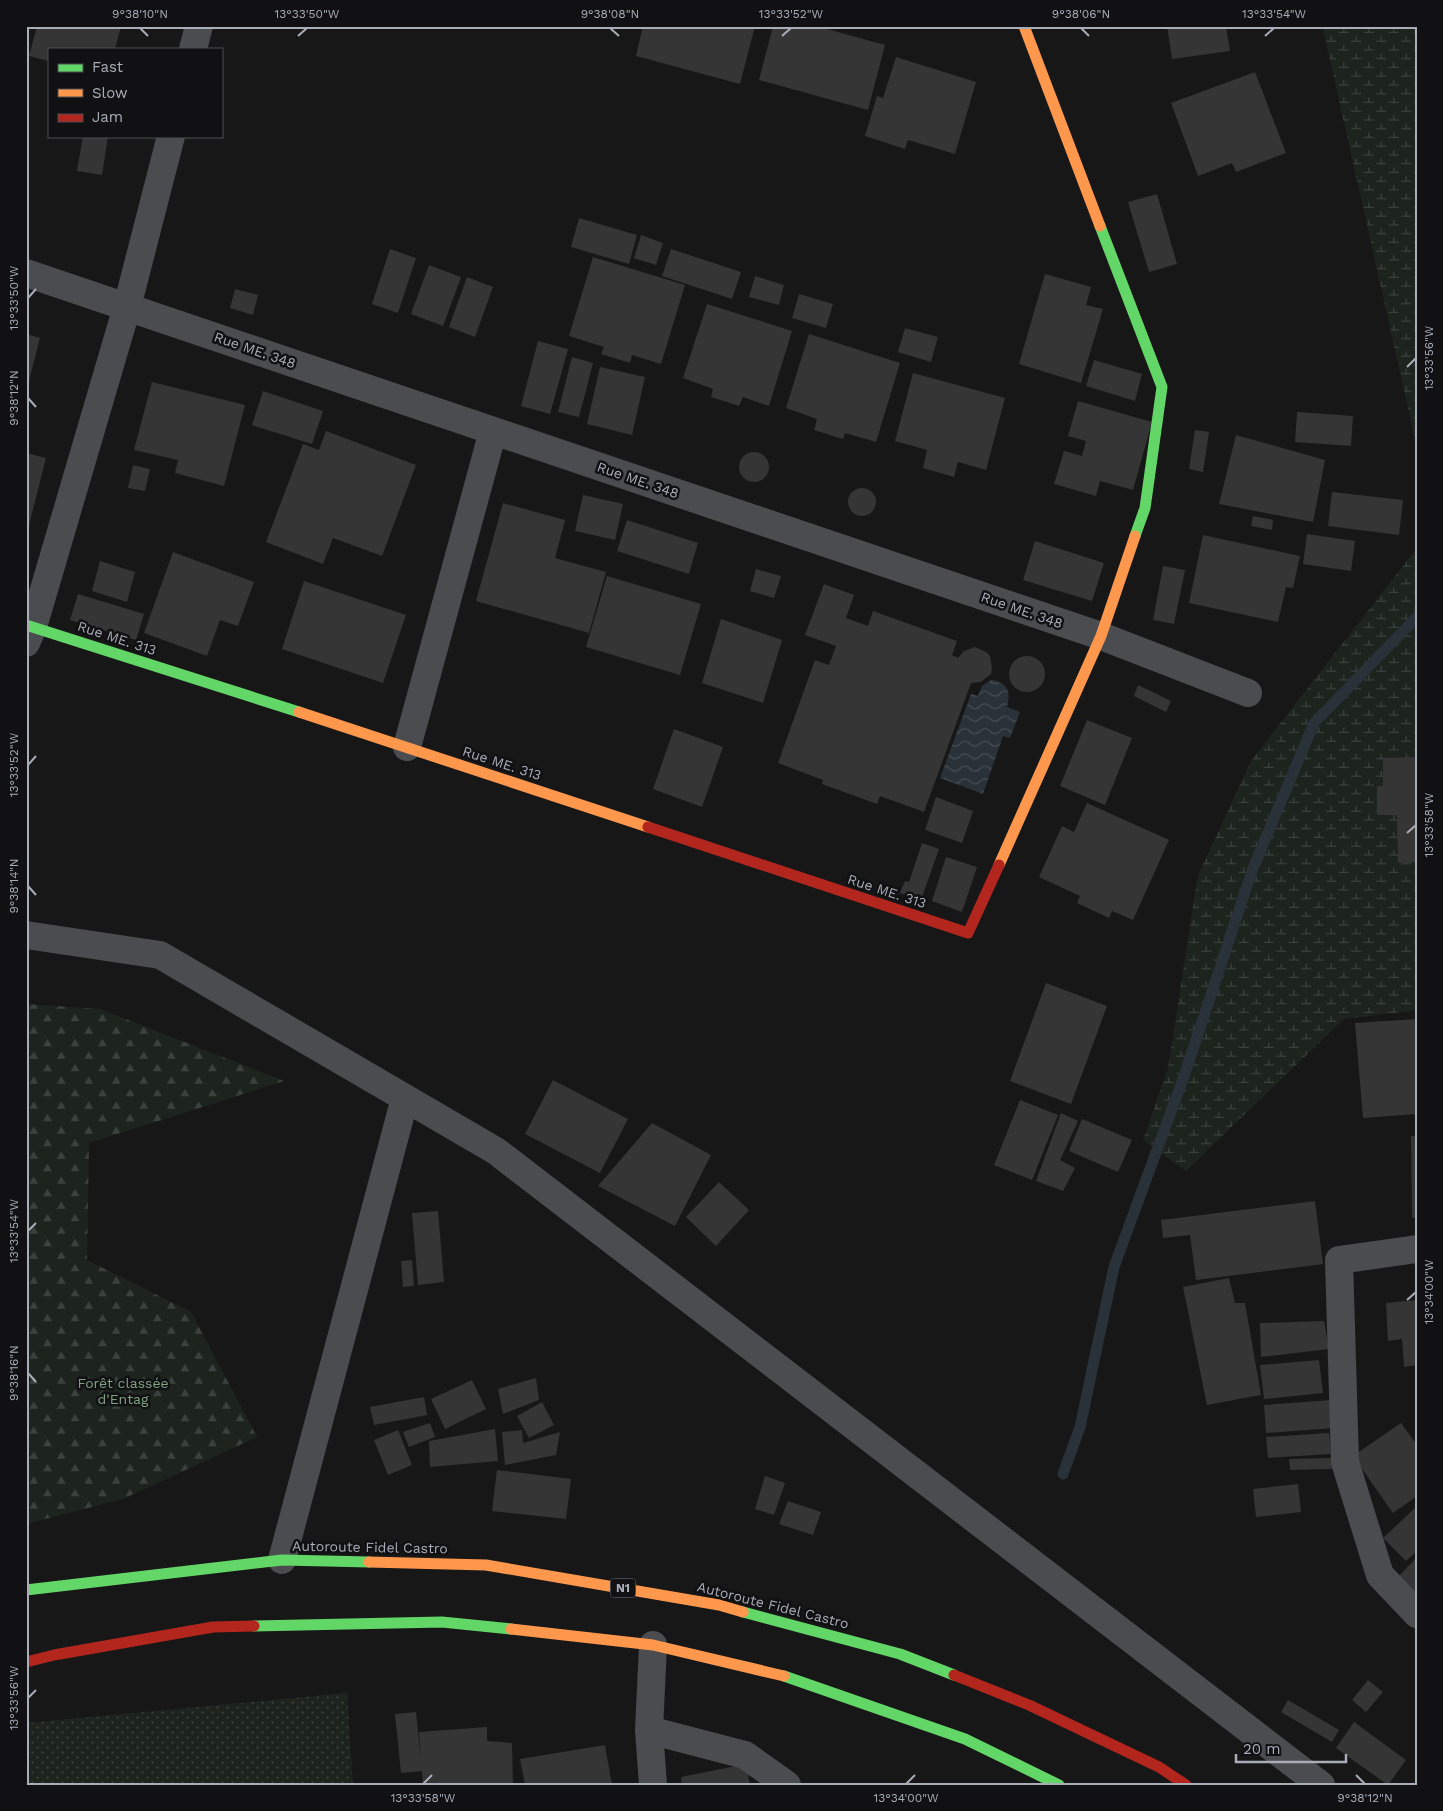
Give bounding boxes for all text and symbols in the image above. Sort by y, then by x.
text: 9°38'10"N [112,7,168,21]
text: 13°33'50"W [275,7,340,21]
text: 9°38'08"N [581,7,639,21]
text: 13°33'52"W [759,7,824,21]
text: 9°38'06"N [1052,7,1110,21]
text: 13°33'54"W [1242,7,1307,21]
legend [48,48,222,138]
text: Fast [92,58,124,76]
text: Slow [92,84,128,102]
text: Jam [92,108,123,126]
text: 13°33'50"W [7,265,21,330]
text: 13°33'56"W [1422,325,1436,390]
street label: Rue ME. 348 [212,329,298,371]
text: 9°38'12"N [7,370,21,426]
street label: Rue ME. 348 [595,459,681,501]
street label: Rue ME. 348 [979,589,1065,631]
street label: Rue ME. 313 [76,618,158,658]
text: 13°33'52"W [7,732,21,797]
street label: Rue ME. 313 [461,743,543,783]
text: 13°33'58"W [1422,792,1436,857]
text: 9°38'14"N [7,858,21,914]
street label: Rue ME. 313 [846,871,928,911]
text: 13°33'54"W [7,1198,21,1263]
text: 13°34'00"W [1422,1259,1436,1325]
text: 9°38'16"N [7,1345,21,1401]
park label: Forêt classée d'Entag [77,1375,169,1407]
street label: Autoroute Fidel Castro [292,1538,448,1556]
street label: Autoroute Fidel Castro [696,1578,850,1632]
road number: N1 [610,1579,636,1598]
text: 13°33'56"W [7,1665,21,1730]
scale bar [1236,1731,1346,1763]
text: 20 m [1243,1740,1281,1758]
text: 13°33'58"W [391,1791,456,1805]
text: 13°34'00"W [873,1791,939,1805]
text: 9°38'12"N [1337,1791,1393,1805]

